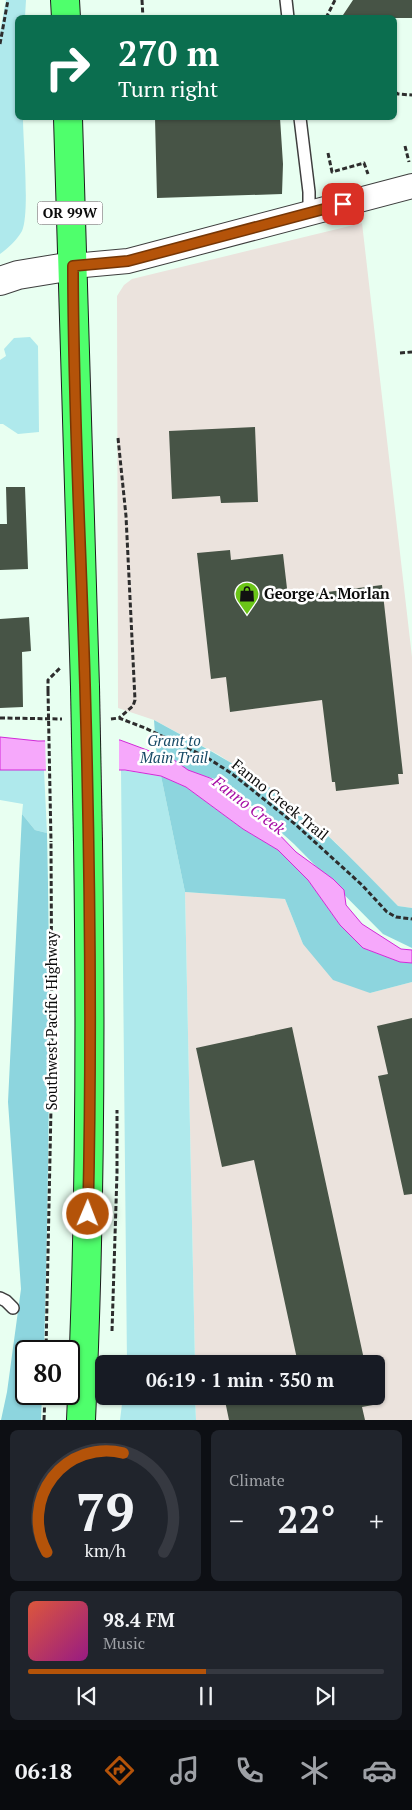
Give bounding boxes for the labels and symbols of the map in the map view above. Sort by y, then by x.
pin [322,183,364,225]
road number: OR 99W [38,202,102,224]
shop icon: George A. Morlan [234,581,260,615]
place label: George A. Morlan [264,583,390,603]
park label: Grant to Main Trail [139,730,209,767]
street label: Fanno Creek Trail [228,756,332,844]
water label: Fanno Creek [209,772,289,838]
street label: Southwest Pacific Highway [41,931,61,1111]
position arrow [61,1187,113,1239]
speed limit sign: 80 [15,1340,80,1405]

